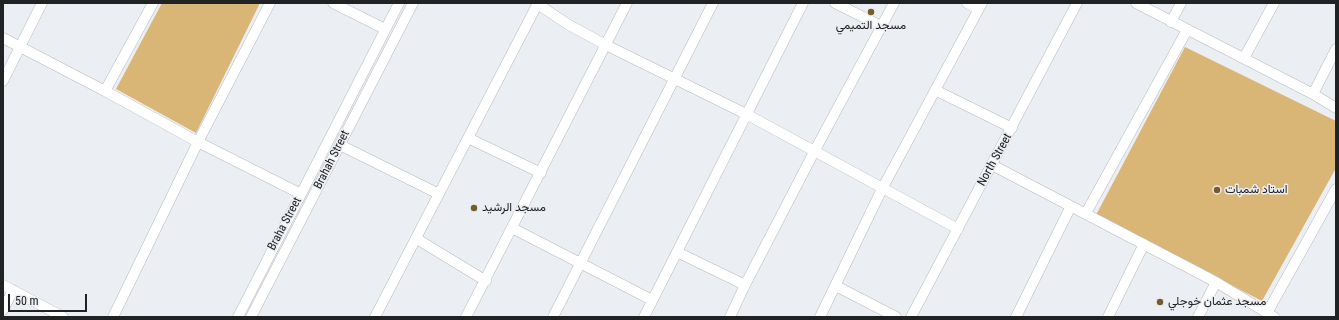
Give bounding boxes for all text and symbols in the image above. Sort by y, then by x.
marker: مسجد التميمي [866,7,876,17]
place label: مسجد التميمي [836,19,906,33]
street label: Brahah Street [311,128,353,192]
street label: North Street [975,131,1015,189]
place label: استاد شمبات [1225,183,1288,197]
marker: استاد شمبات [1212,185,1222,195]
street label: Braha Street [265,195,305,253]
place label: مسجد الرشيد [482,201,546,215]
marker: مسجد الرشيد [469,203,479,213]
scale bar [10,286,89,312]
text: 50 m [15,294,39,308]
place label: مسجد عثمان خوجلي [1168,295,1266,309]
marker: مسجد عثمان خوجلي [1155,297,1165,307]

